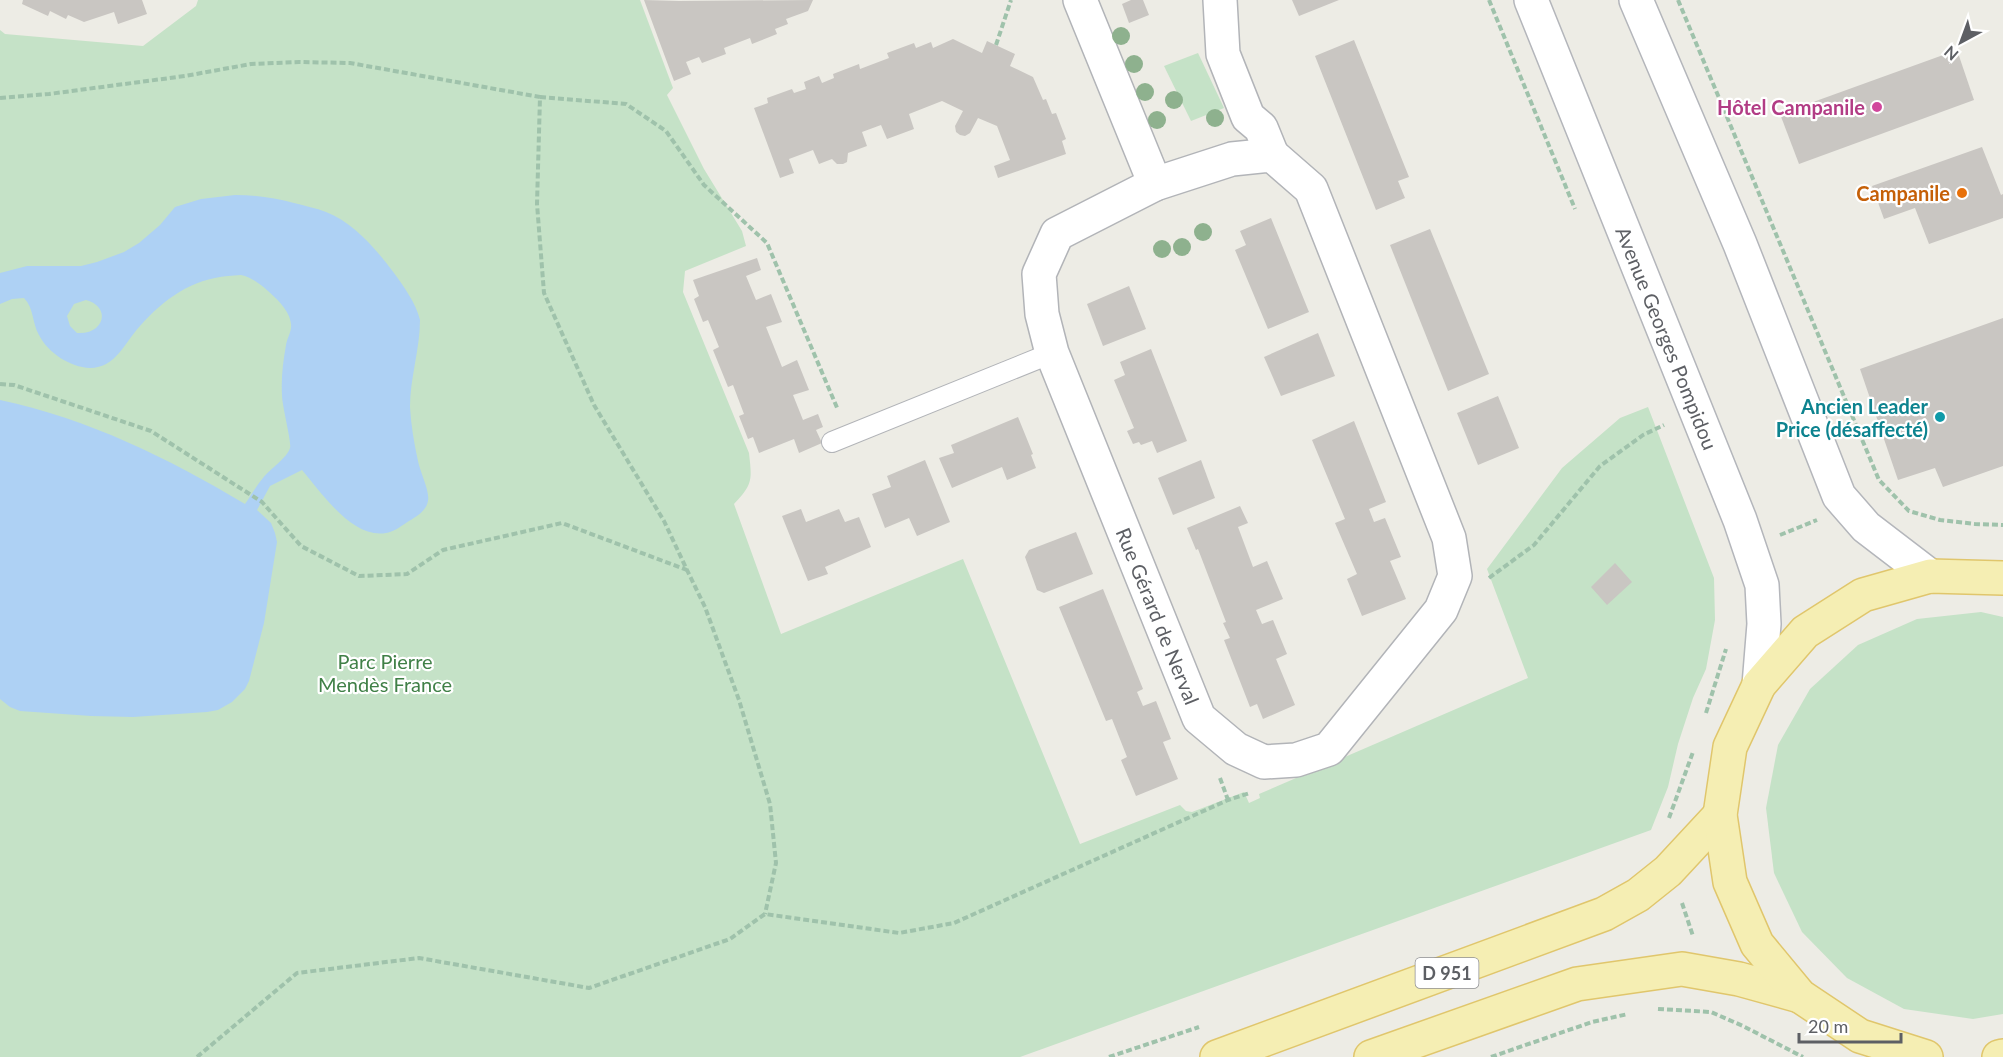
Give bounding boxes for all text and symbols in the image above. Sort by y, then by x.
north arrow [1931,12,1991,72]
text: N [1940,42,1962,65]
place label: Hôtel Campanile [1717,95,1865,119]
marker: Hôtel Campanile [1870,100,1884,114]
place label: Campanile [1856,181,1950,205]
marker: Campanile [1955,186,1969,200]
street label: Avenue Georges Pompidou [1611,223,1723,453]
place label: Ancien Leader Price (désaffecté) [1776,394,1929,441]
marker: Ancien Leader Price (désaffecté) [1933,410,1947,424]
street label: Rue Gérard de Nerval [1112,524,1204,708]
park label: Parc Pierre Mendès France [318,649,452,696]
road number: D 951 [1416,958,1478,988]
scale bar [1799,1006,1901,1044]
text: 20 m [1808,1015,1848,1037]

